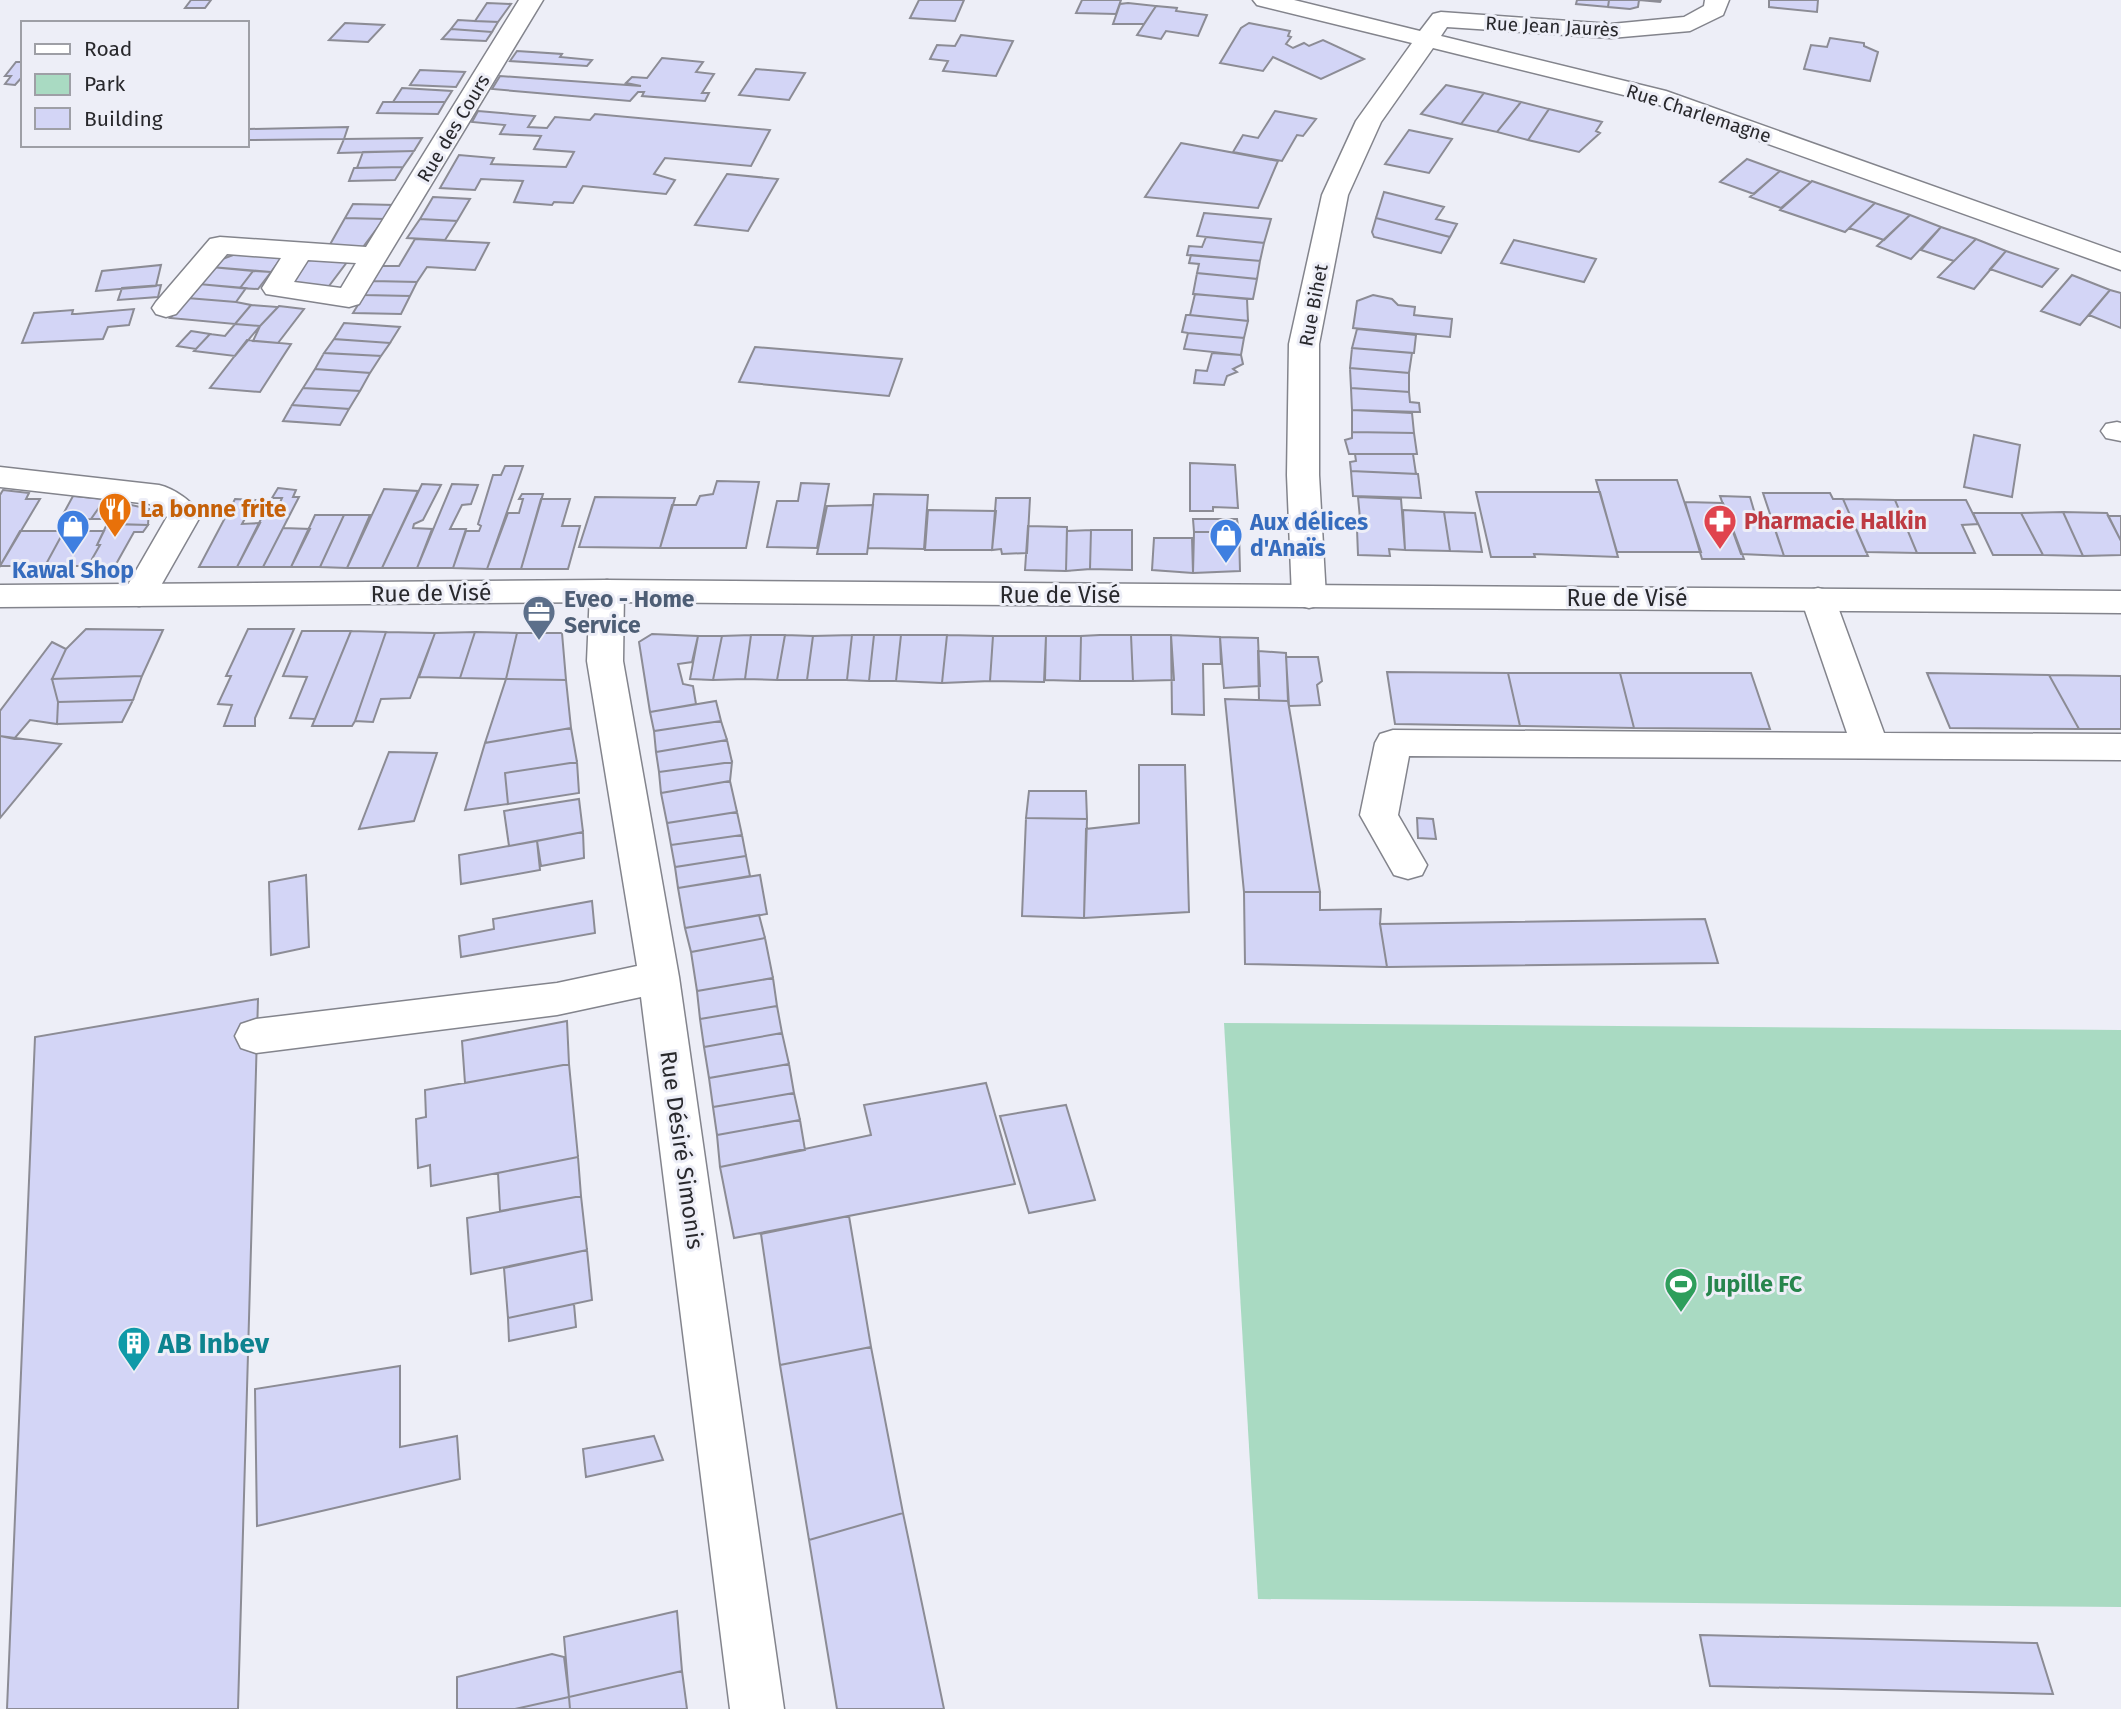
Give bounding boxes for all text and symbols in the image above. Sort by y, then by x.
street label: Rue Jean Jaurès [1485,12,1619,41]
legend [21,21,248,147]
text: Road [84,36,132,62]
street label: Rue des Cours [412,70,495,186]
text: Park [84,71,126,97]
street label: Rue Charlemagne [1624,79,1774,148]
text: Building [84,106,163,132]
street label: Rue Bihet [1294,262,1333,348]
restaurant icon: La bonne frite [96,490,134,539]
place label: La bonne frite [140,495,287,523]
pharmacy icon: Pharmacie Halkin [1701,502,1739,551]
shop icon: Kawal Shop [54,507,92,556]
place label: Pharmacie Halkin [1744,507,1927,535]
place label: Aux délices d'Anaïs [1249,508,1368,562]
shop icon: Aux délices d'Anaïs [1207,516,1245,565]
place label: Kawal Shop [12,556,134,584]
street label: Rue de Visé [370,578,492,608]
street label: Rue de Visé [1000,581,1120,609]
street label: Rue de Visé [1567,584,1687,612]
place label: Eveo - Home Service [564,585,695,639]
office icon: Eveo - Home Service [520,593,558,642]
street label: Rue Désiré Simonis [654,1049,710,1251]
sports icon: Jupille FC [1662,1265,1700,1314]
place label: Jupille FC [1705,1270,1803,1298]
building icon: AB Inbev [115,1324,153,1373]
place label: AB Inbev [157,1327,270,1360]

